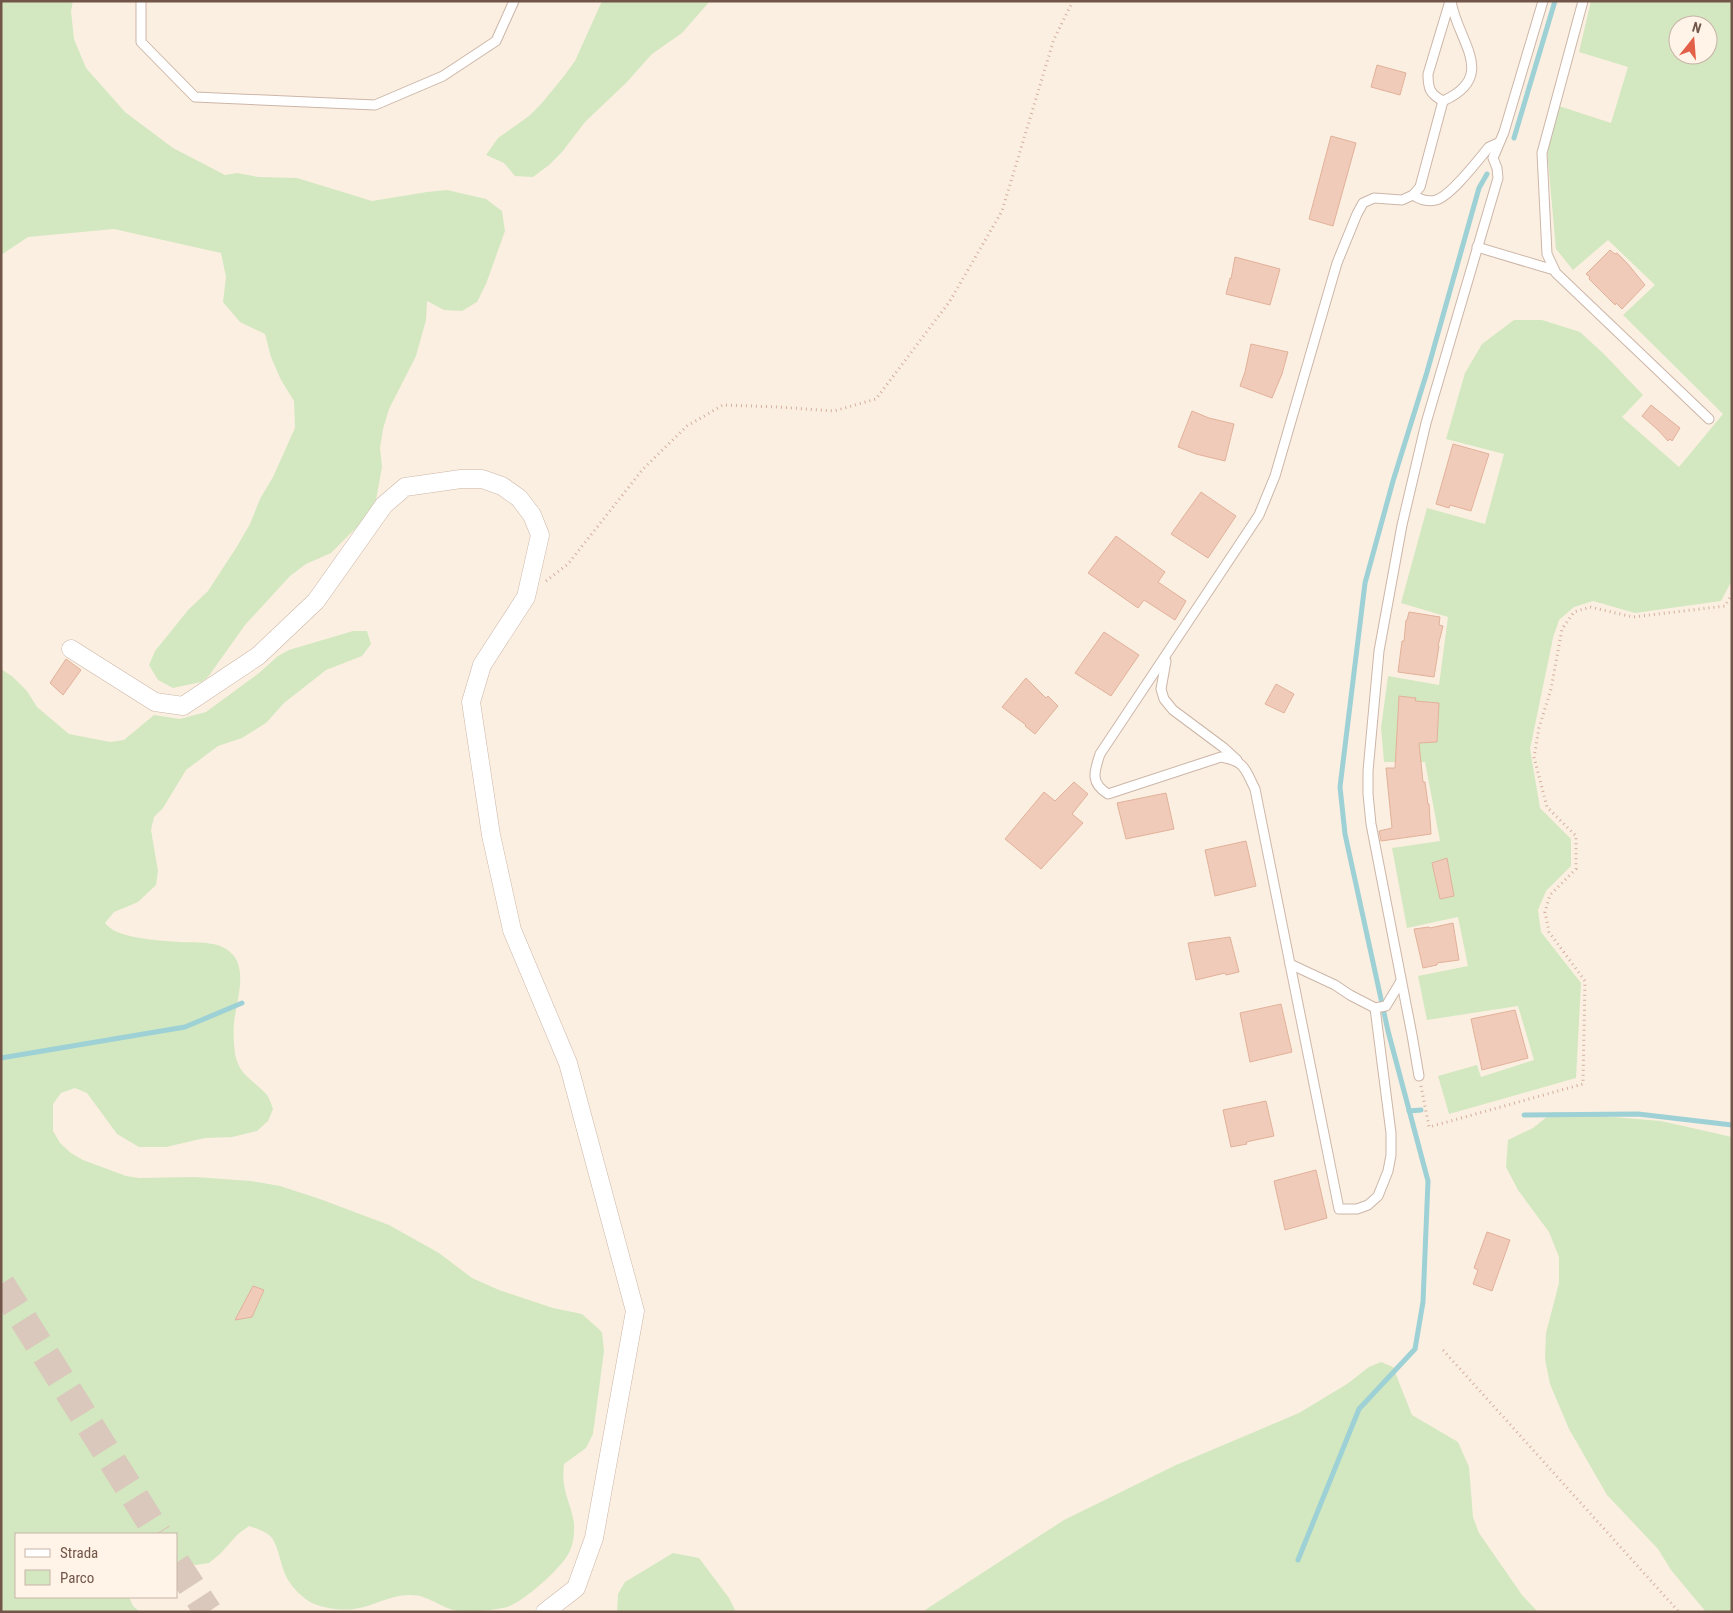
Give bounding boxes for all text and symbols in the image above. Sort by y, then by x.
north arrow [1668,15,1718,65]
text: N [1690,19,1703,36]
legend [15,1533,178,1598]
text: Strada [60,1544,98,1562]
text: Parco [60,1569,94,1587]

